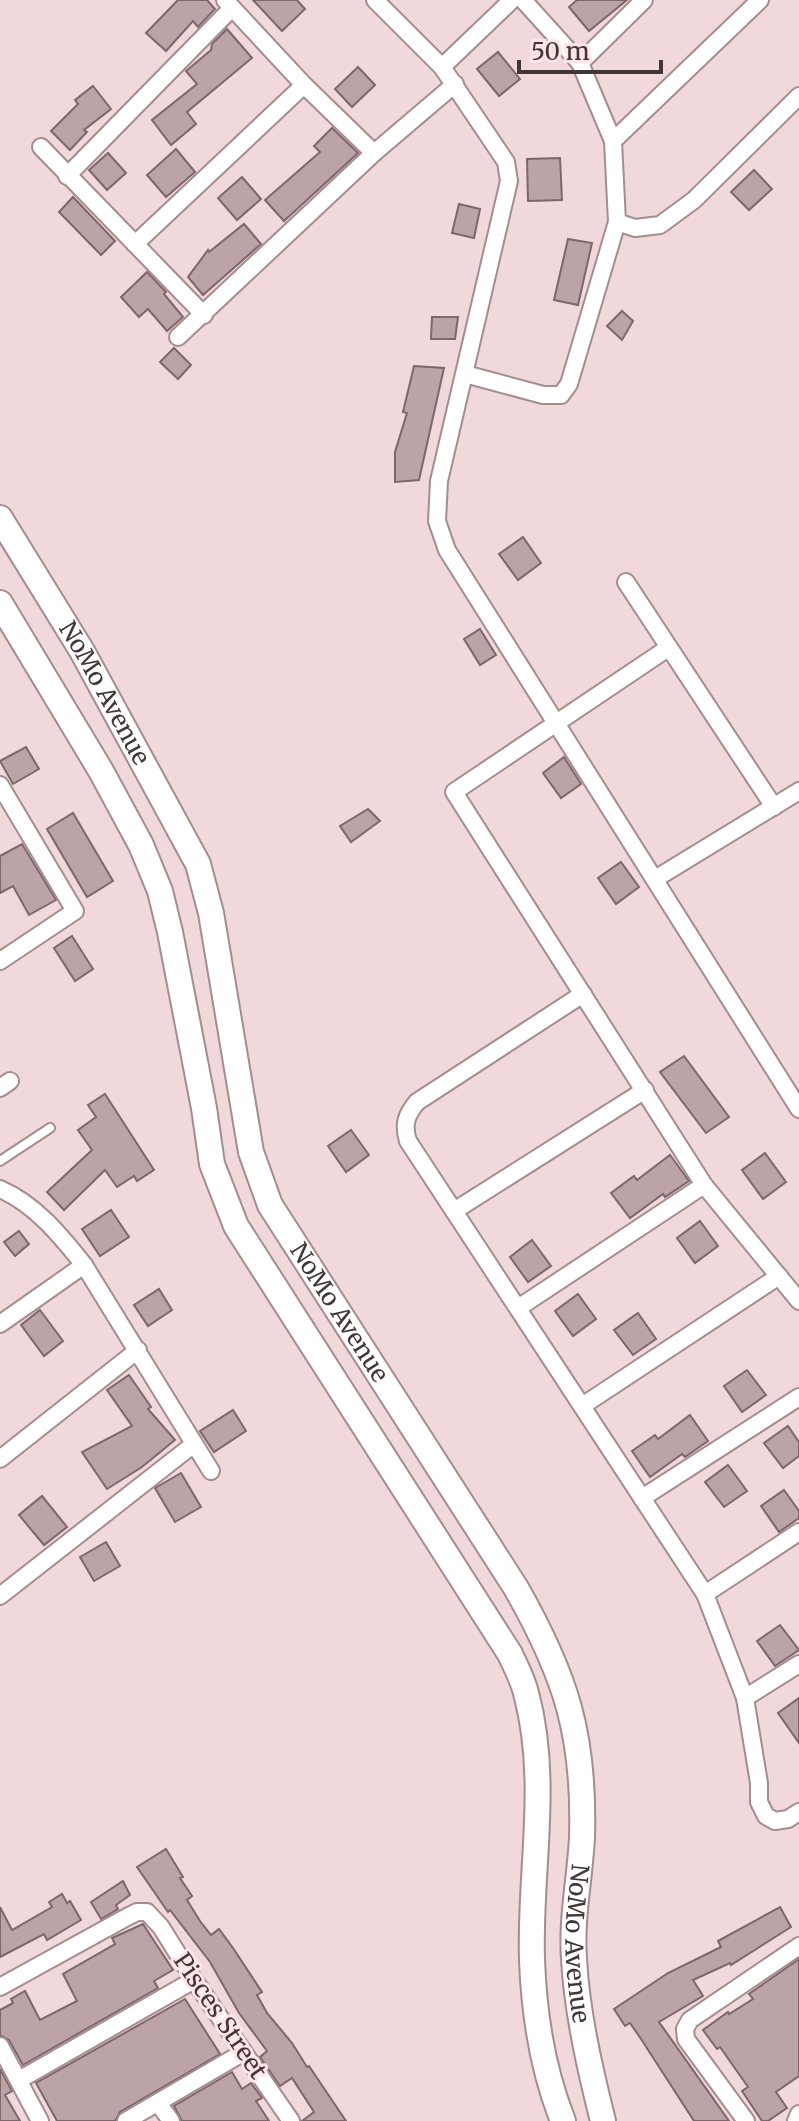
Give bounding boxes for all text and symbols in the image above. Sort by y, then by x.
scale bar [519,24,661,74]
text: 50 m [531,36,590,67]
street label: NoMo Avenue [52,615,157,770]
street label: NoMo Avenue [283,1237,396,1388]
street label: NoMo Avenue [558,1862,597,2025]
street label: Pisces Street [167,1947,274,2085]

